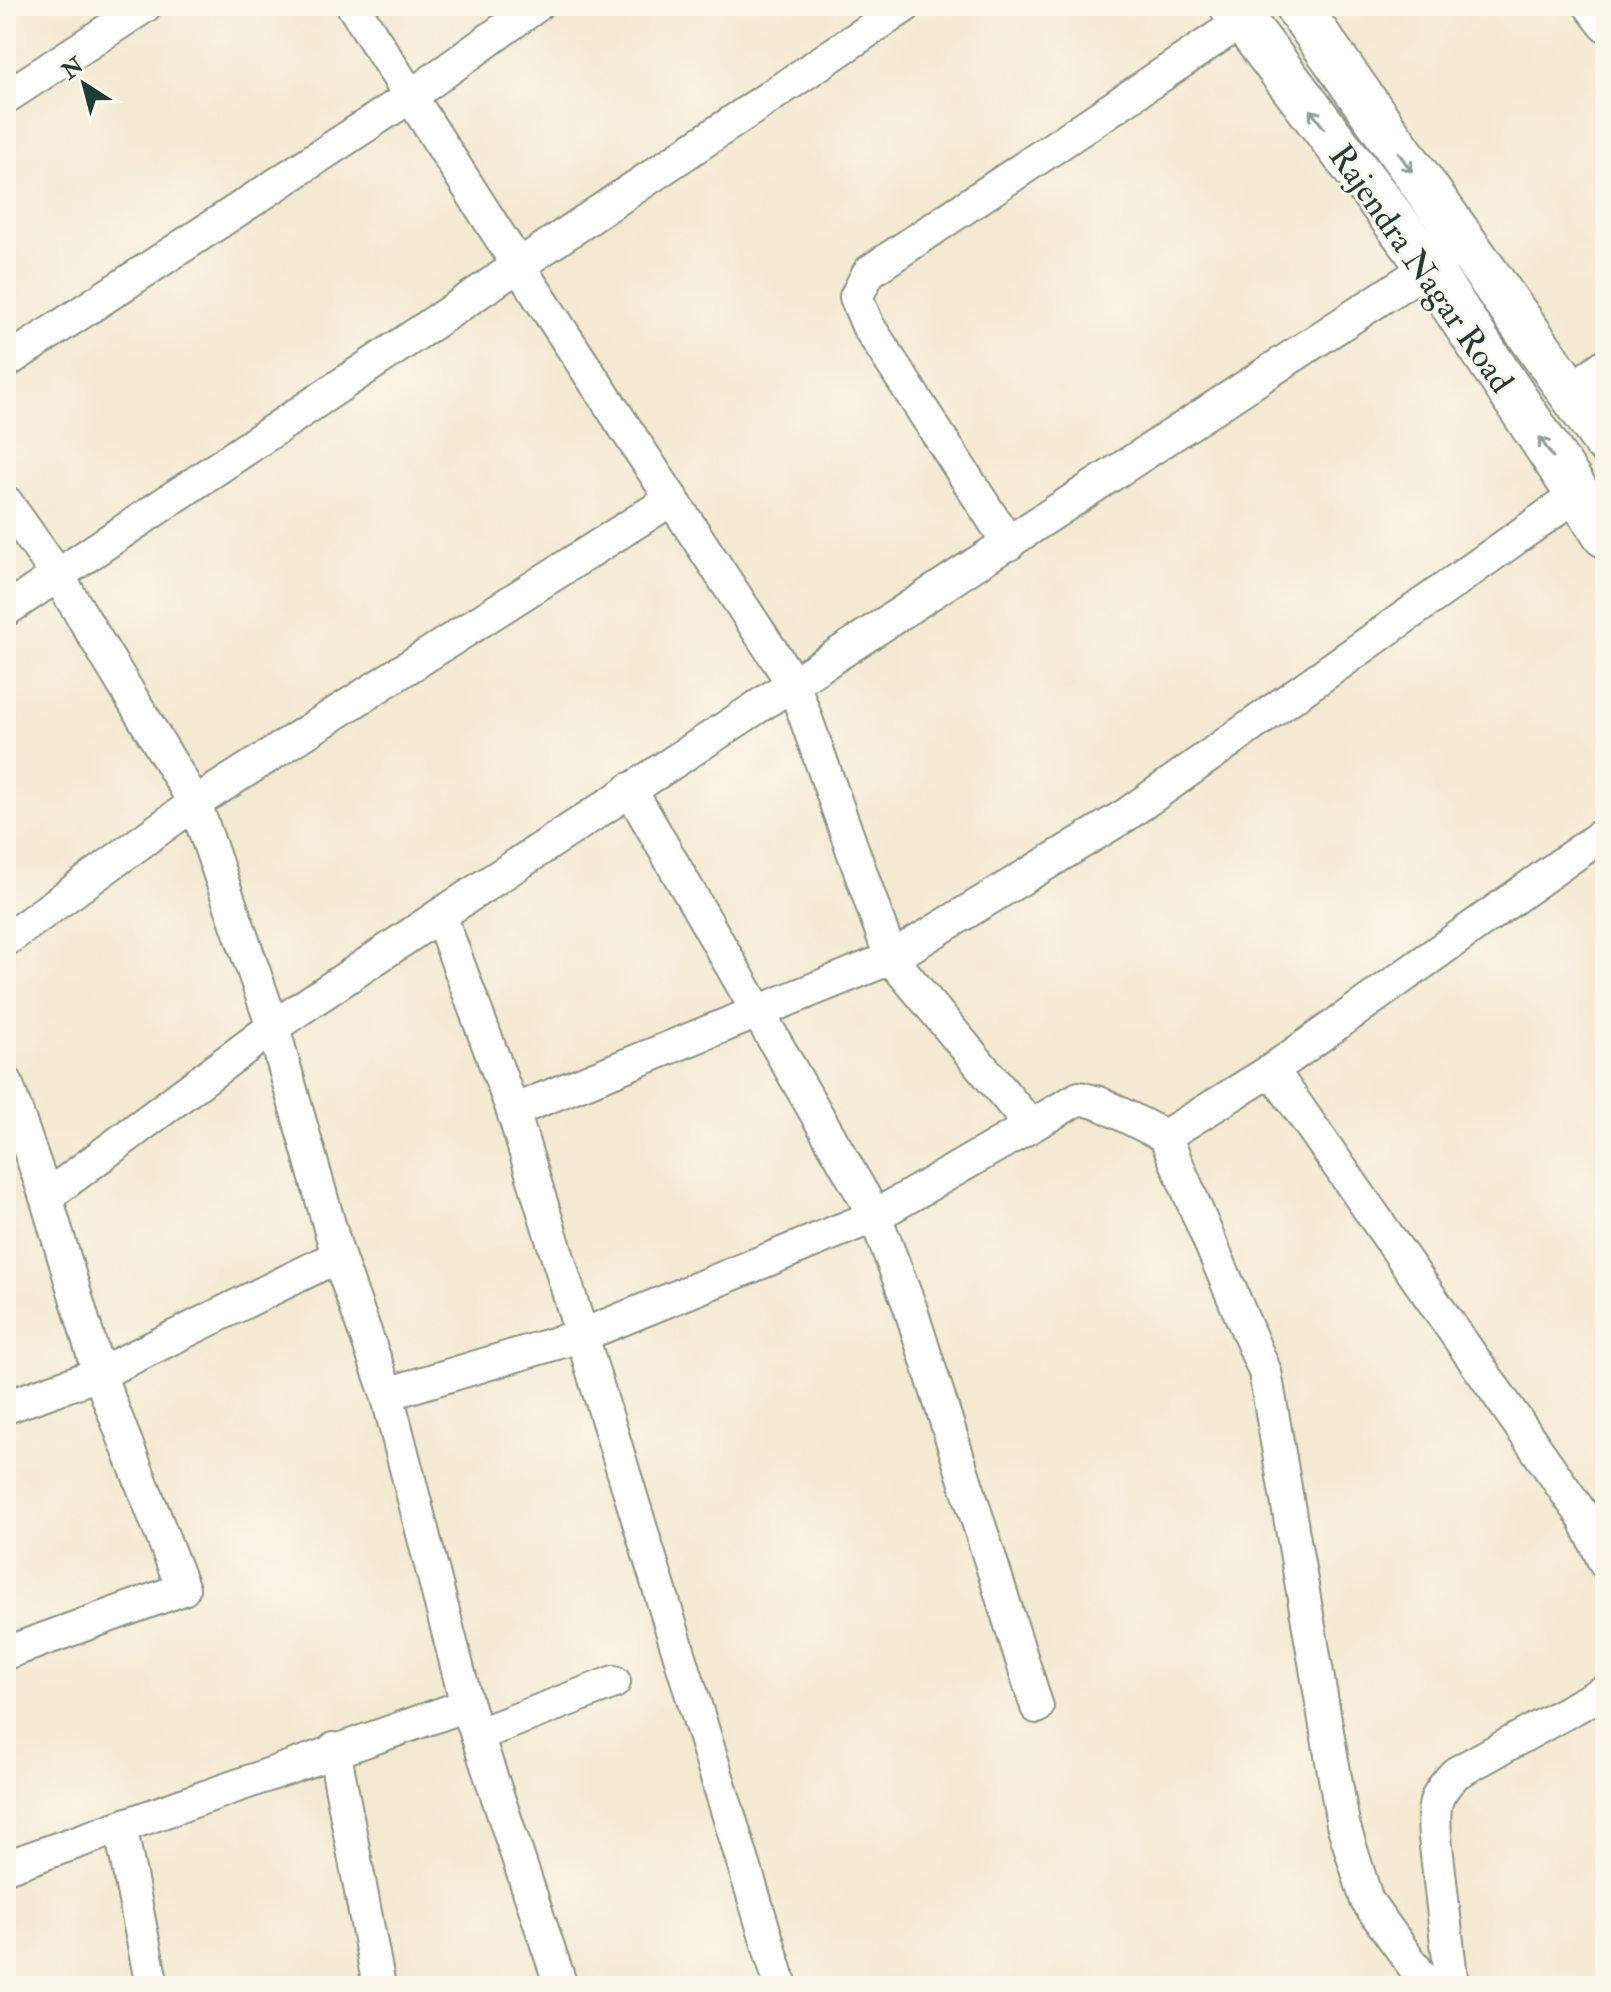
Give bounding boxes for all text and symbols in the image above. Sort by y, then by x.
north arrow [44,44,124,124]
text: N [56,51,89,86]
one-way arrow [1308,109,1325,130]
street label: Rajendra Nagar Road [1319,136,1523,402]
one-way arrow [1397,150,1413,172]
one-way arrow [1538,436,1554,458]

